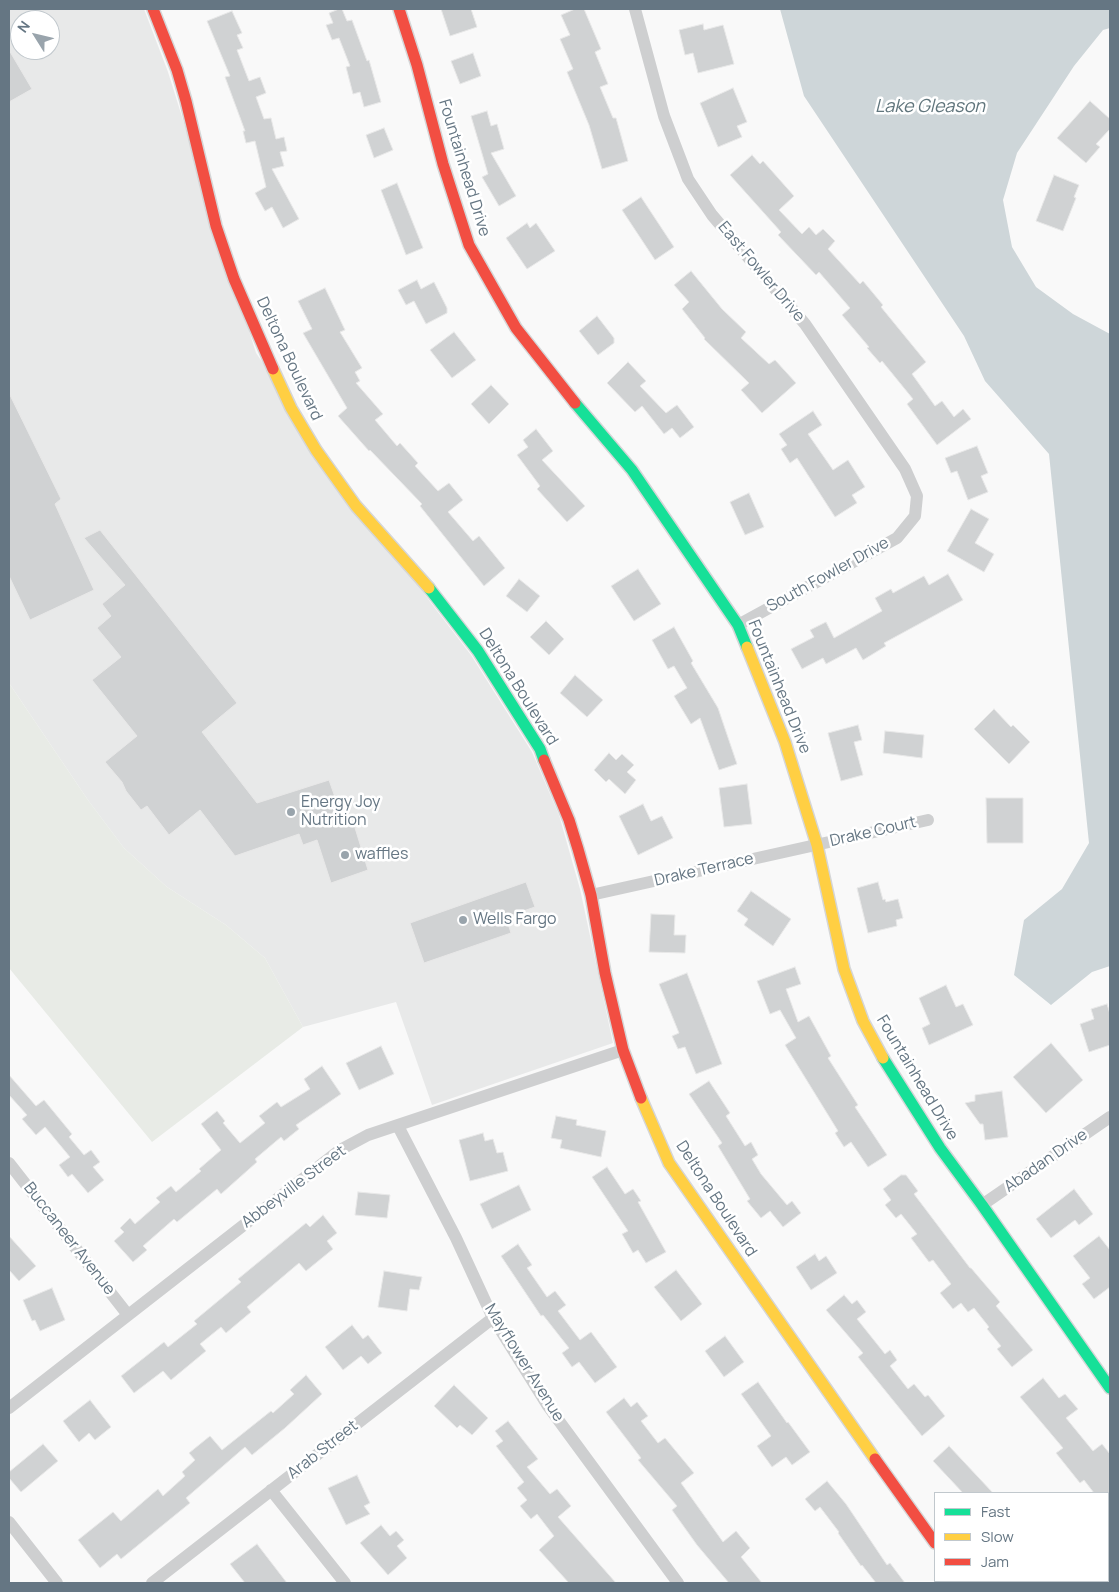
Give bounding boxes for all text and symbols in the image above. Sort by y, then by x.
north arrow [10,10,60,60]
text: N [13,17,34,36]
water label: Lake Gleason [875,96,985,118]
street label: Fountainhead Drive [434,97,494,239]
street label: East Fowler Drive [714,218,808,326]
street label: Deltona Boulevard [252,294,326,424]
street label: South Fowler Drive [764,533,892,617]
street label: Fountainhead Drive [743,617,815,757]
street label: Deltona Boulevard [474,625,562,749]
place label: Energy Joy Nutrition [301,793,380,831]
marker: Energy Joy Nutrition [285,806,297,818]
street label: Drake Court [828,813,918,851]
place label: waffles [355,845,408,865]
marker: waffles [339,849,351,861]
street label: Drake Terrace [653,849,755,891]
place label: Wells Fargo [473,910,556,930]
marker: Wells Fargo [457,914,469,926]
street label: Fountainhead Drive [872,1012,962,1144]
street label: Abadan Drive [1001,1125,1091,1197]
street label: Deltona Boulevard [671,1138,761,1260]
street label: Abbeyville Street [238,1142,350,1232]
street label: Buccaneer Avenue [19,1179,119,1299]
street label: Mayflower Avenue [480,1301,568,1425]
street label: Arab Street [284,1417,362,1483]
legend [934,1492,1109,1582]
text: Fast [981,1501,1010,1522]
text: Slow [981,1526,1014,1547]
text: Jam [981,1551,1009,1572]

